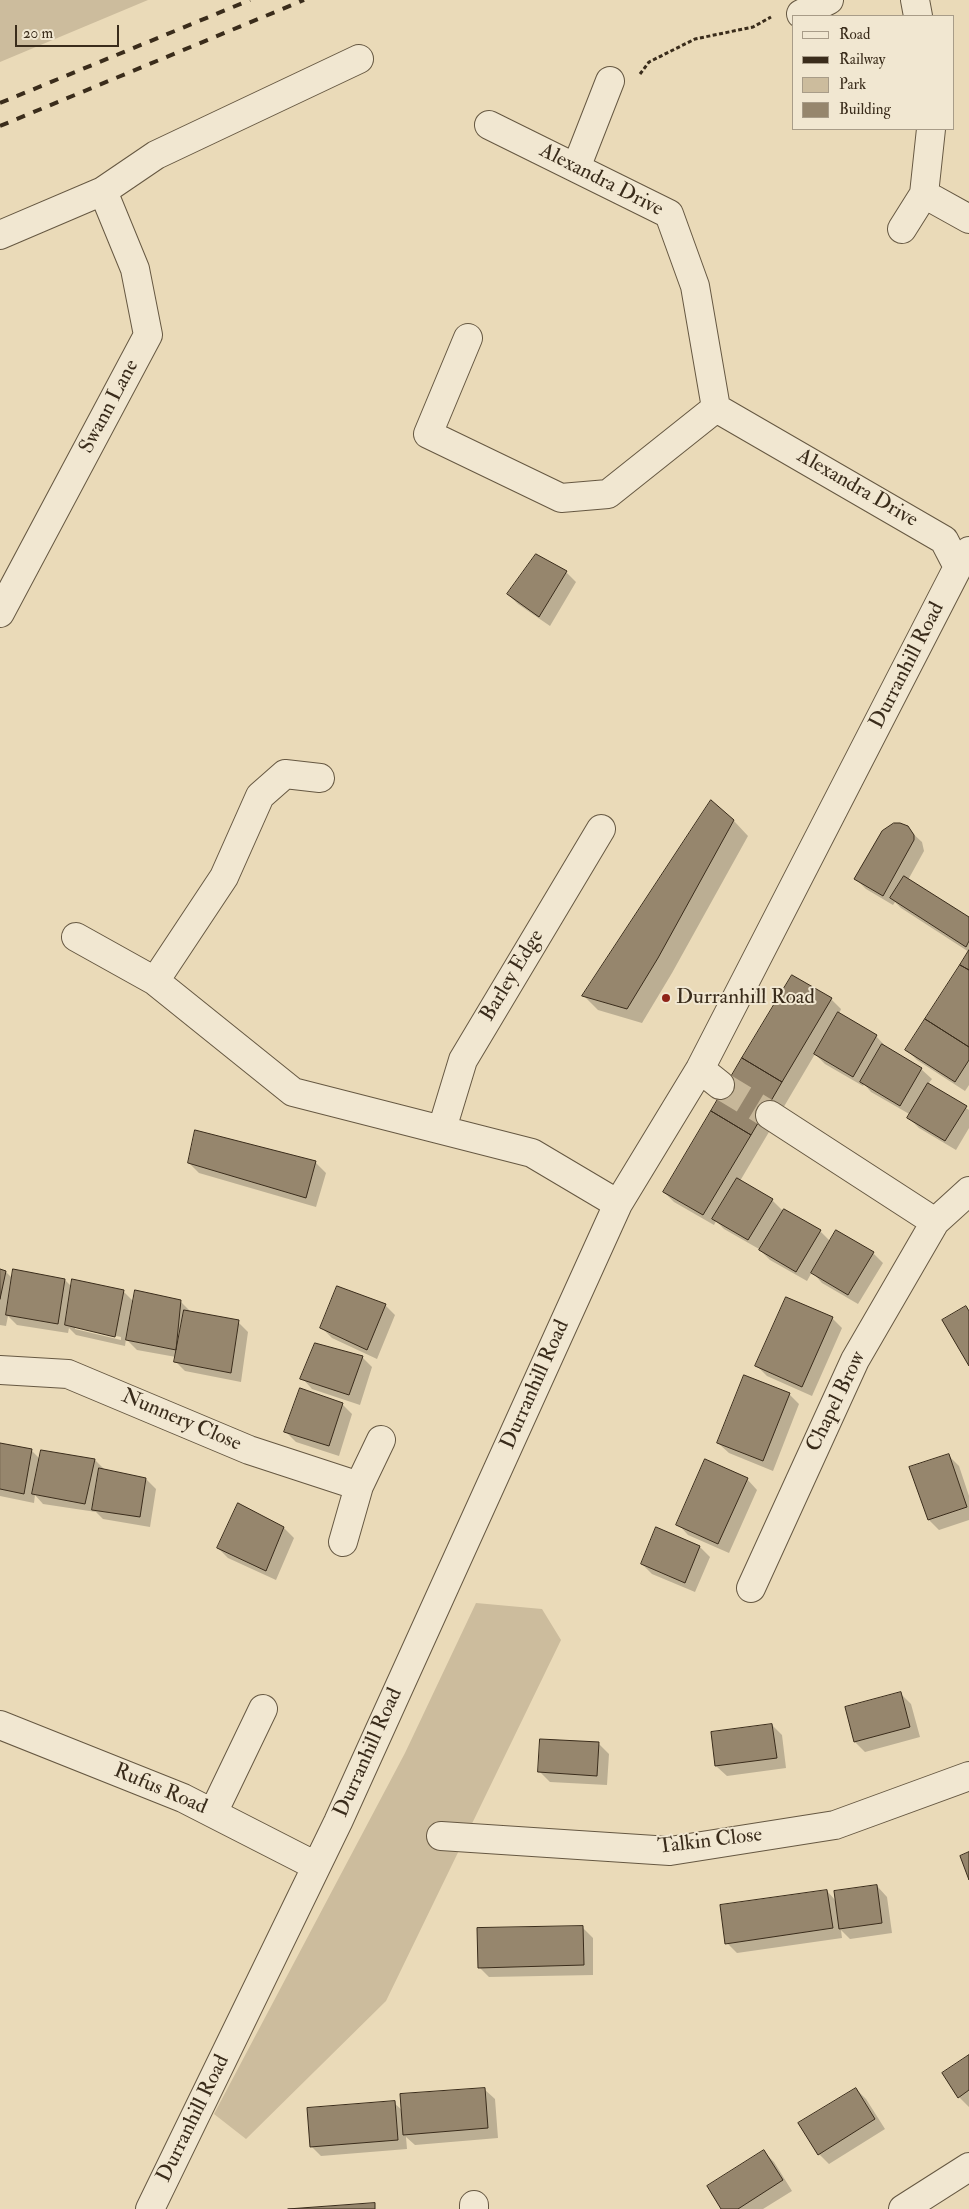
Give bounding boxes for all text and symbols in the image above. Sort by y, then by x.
scale bar [18,15,121,47]
legend [792,15,954,130]
text: 20 m [23,24,53,43]
text: Road [839,25,870,44]
text: Railway [839,50,885,69]
text: Park [839,75,866,94]
text: Building [839,100,891,119]
street label: Alexandra Drive [535,139,667,223]
street label: Swann Lane [75,356,145,458]
street label: Alexandra Drive [792,444,922,534]
street label: Durranhill Road [865,598,951,734]
street label: Barley Edge [476,926,550,1026]
place label: Durranhill Road [676,985,815,1011]
marker: Durranhill Road [660,992,672,1004]
street label: Durranhill Road [496,1316,576,1454]
street label: Chapel Brow [802,1348,872,1456]
street label: Nunnery Close [117,1384,245,1458]
street label: Durranhill Road [329,1684,409,1822]
street label: Rufus Road [110,1759,210,1821]
street label: Talkin Close [656,1823,764,1861]
street label: Durranhill Road [152,2051,236,2187]

